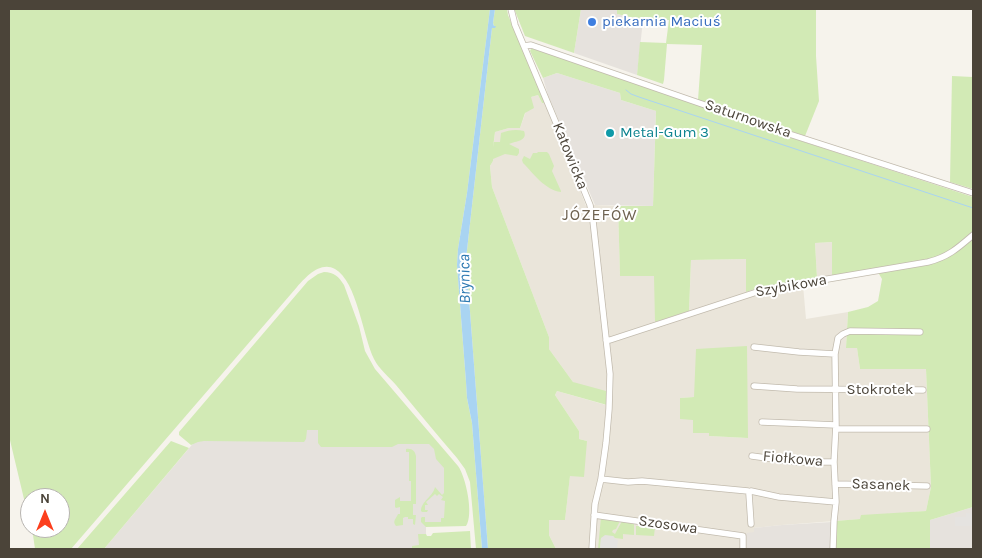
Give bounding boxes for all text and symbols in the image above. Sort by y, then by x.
place label: piekarnia Maciuś [602,13,721,31]
marker: piekarnia Maciuś [586,16,598,28]
street label: Saturnowska [702,96,794,142]
street label: Katowicka [548,120,592,192]
place label: Metal-Gum 3 [620,124,709,142]
marker: Metal-Gum 3 [604,127,616,139]
district label: JÓZEFÓW [561,205,639,225]
water label: Brynica [455,254,475,304]
street label: Szybikowa [754,271,828,301]
street label: Stokrotek [847,381,913,399]
street label: Fiołkowa [762,447,824,471]
street label: Sasanek [851,475,911,495]
north arrow [20,488,70,538]
text: N [40,490,50,507]
street label: Szosowa [637,512,699,538]

